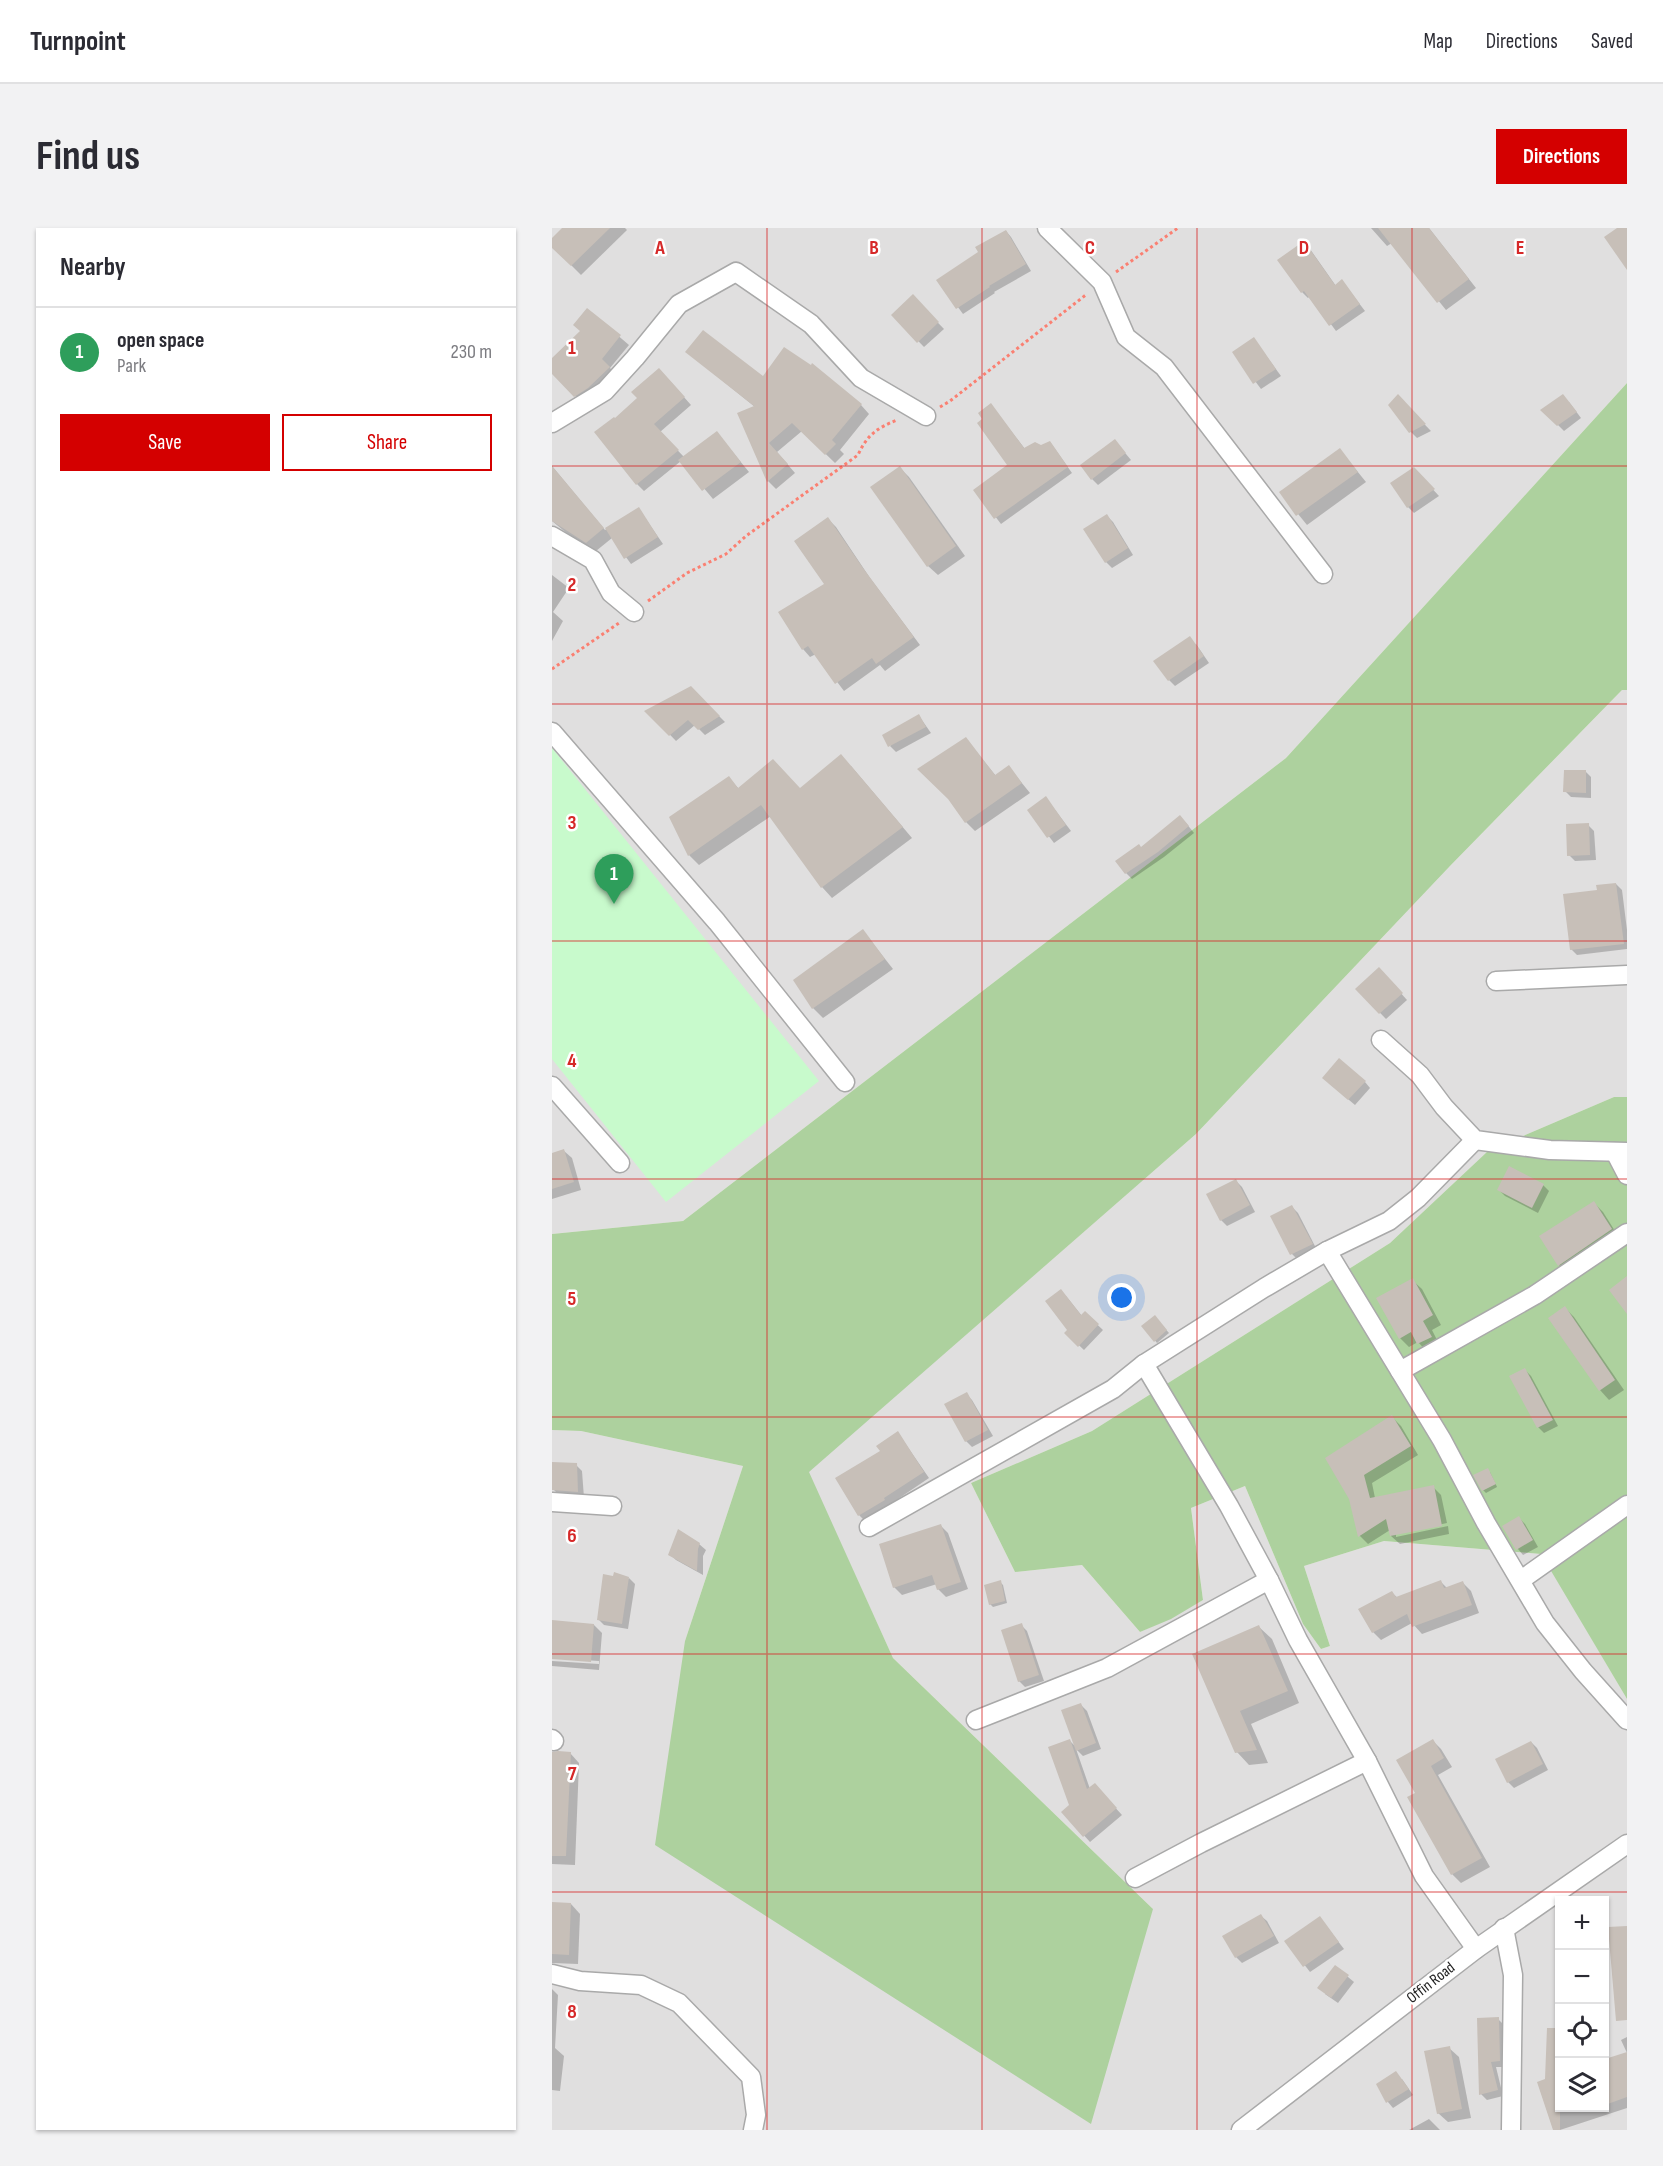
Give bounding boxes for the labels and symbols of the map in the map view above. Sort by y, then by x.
text: A [654,236,665,260]
text: B [869,236,879,260]
text: C [1085,236,1095,260]
text: D [1299,236,1309,260]
text: E [1516,236,1524,260]
text: 1 [568,336,576,360]
text: 2 [568,573,576,597]
text: 3 [568,811,577,835]
pin: 1 [594,854,634,904]
text: 4 [567,1049,577,1073]
your location [1107,1283,1136,1312]
text: 5 [568,1287,577,1311]
text: 6 [567,1524,577,1548]
text: 7 [568,1762,577,1786]
street label: Offin Road [1403,1958,1459,2008]
text: 8 [567,2000,577,2024]

